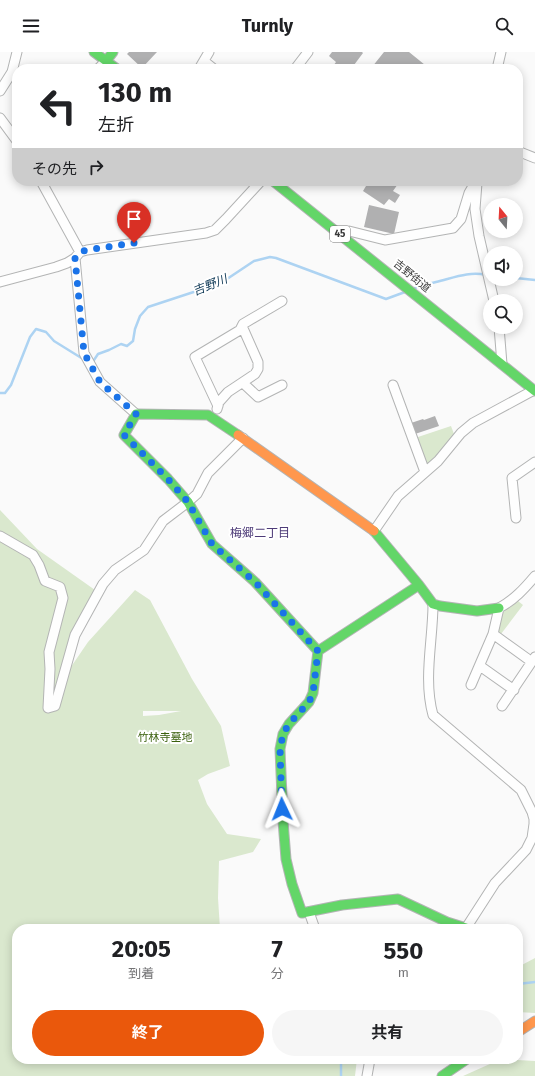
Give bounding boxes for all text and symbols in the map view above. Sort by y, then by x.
icon: menu [20,15,42,37]
text: Turnly [242,15,293,37]
icon: search [493,15,515,37]
text: 130 m [98,76,172,109]
icon: left [32,80,84,132]
text: 左折 [98,114,134,136]
icon: right [85,156,107,178]
text: その先 [32,160,77,178]
north arrow [483,198,523,238]
map controls [483,198,523,334]
pin [117,202,151,243]
icon: arrive [123,208,145,230]
road number: 45 [330,226,350,242]
button: sound [483,246,523,286]
street label: 吉野街道 [391,257,433,295]
water label: 吉野川 [191,271,231,298]
button: search [483,294,523,334]
district label: 梅郷二丁目 [230,526,290,540]
park label: 竹林寺墓地 [138,731,193,744]
position arrow [261,788,303,830]
text: 20:05 [112,935,171,963]
text: 7 [272,935,283,963]
text: 550 [384,937,423,965]
text: m [398,965,409,980]
text: 到着 [128,966,154,981]
text: 分 [271,966,284,981]
button: 終了 [32,1010,264,1056]
button: 共有 [272,1010,503,1056]

